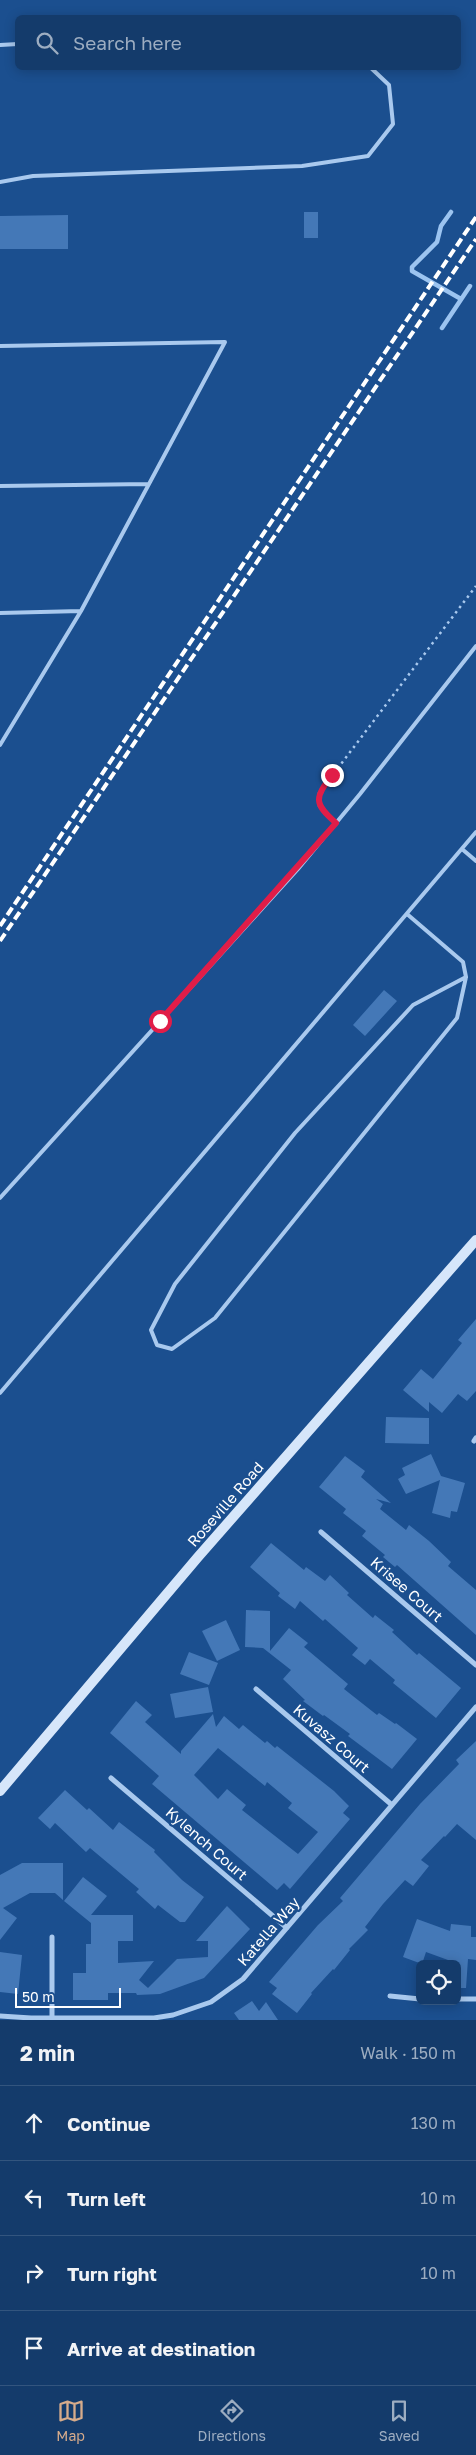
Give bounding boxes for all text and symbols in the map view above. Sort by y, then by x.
search box [15,15,461,70]
icon: search [33,29,61,57]
text: Search here [73,31,182,54]
route end [321,764,344,787]
route start [149,1010,172,1033]
street label: Roseville Road [183,1458,267,1550]
street label: Krisee Court [367,1553,447,1625]
street label: Kuvasz Court [290,1700,374,1776]
street label: Kylench Court [162,1803,252,1883]
street label: Katella Way [233,1892,303,1969]
map controls [416,1960,461,2005]
button: locate [416,1960,461,2005]
scale bar [15,1985,121,2008]
text: 50 m [22,1988,55,2005]
text: 2 min [20,2040,75,2066]
text: Walk · 150 m [360,2043,456,2063]
icon: ahead [20,2109,48,2137]
text: Continue [67,2112,150,2135]
text: 130 m [411,2113,456,2133]
icon: left [20,2184,48,2212]
text: Turn left [67,2187,146,2210]
text: 10 m [420,2188,456,2208]
icon: right [20,2259,48,2287]
text: Turn right [67,2262,157,2285]
text: 10 m [420,2263,456,2283]
icon: arrive [20,2334,48,2362]
text: Arrive at destination [67,2337,255,2360]
tab: Map [56,2397,85,2444]
tab: Directions [198,2397,266,2444]
tab: Saved [379,2397,420,2444]

